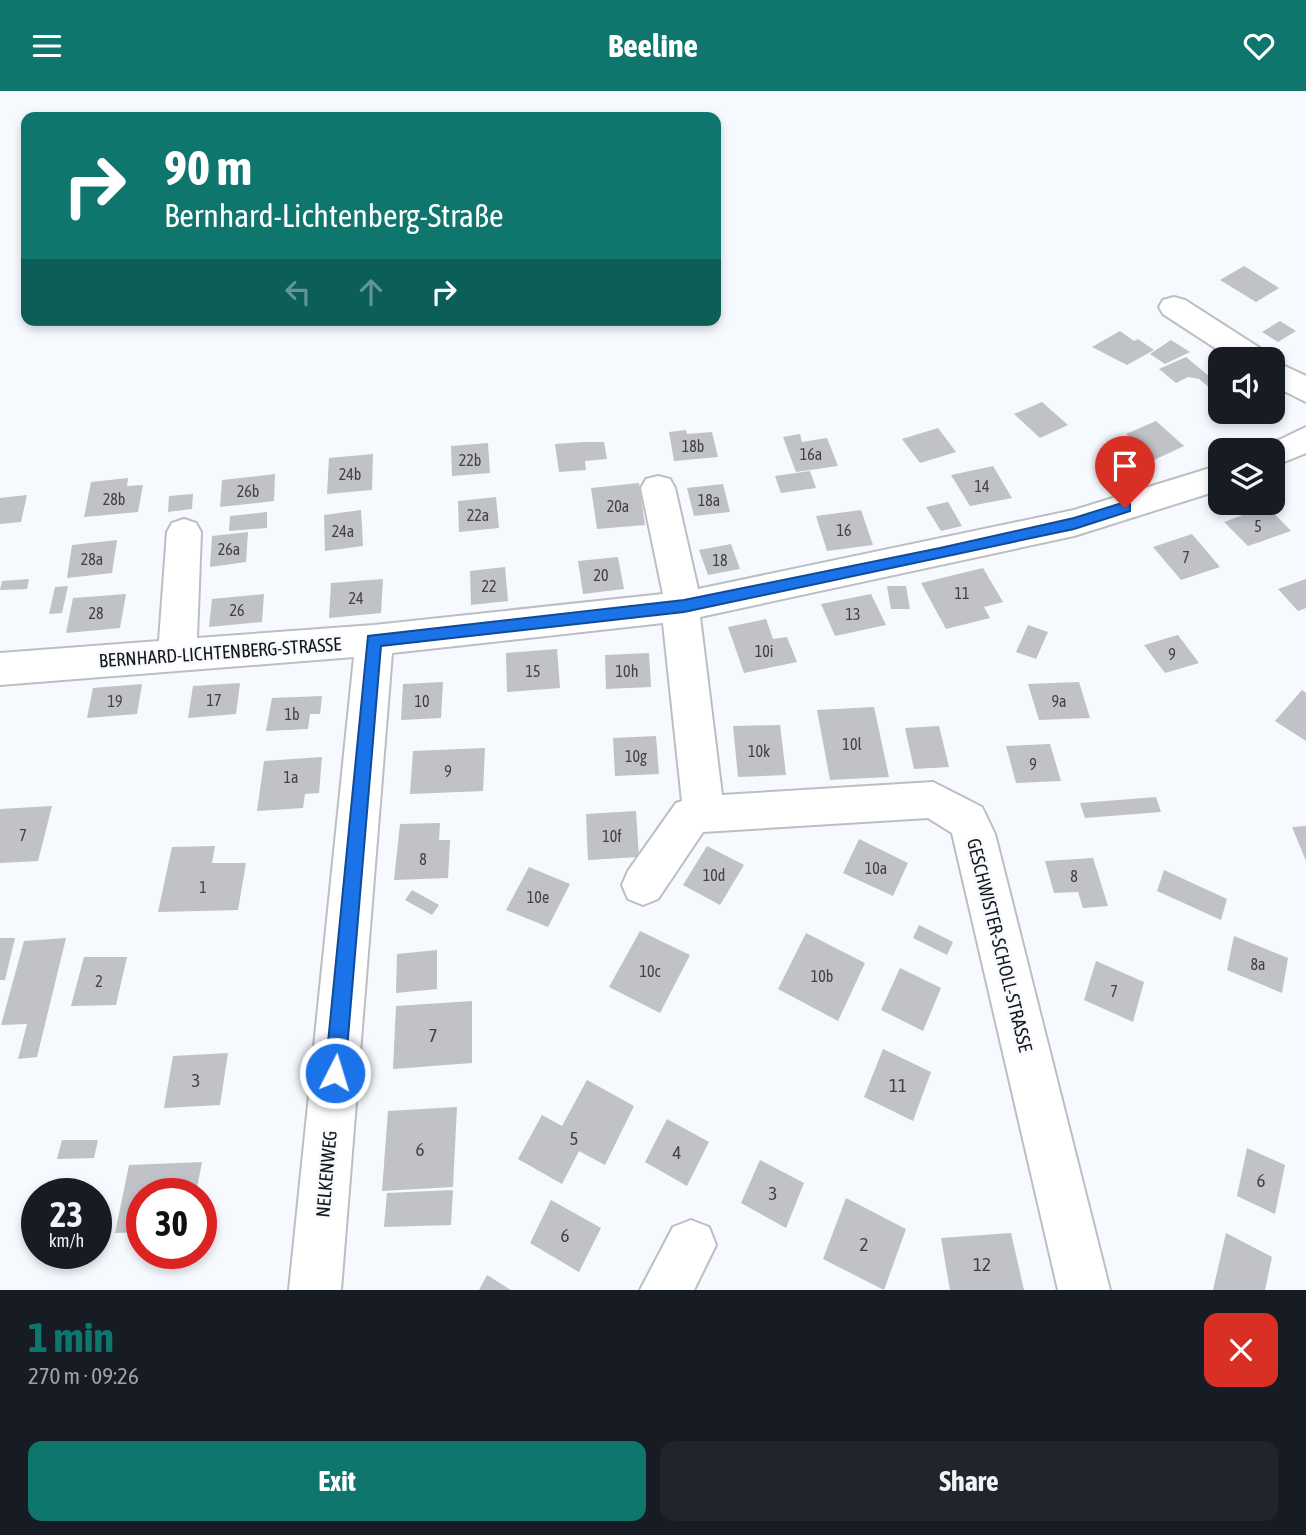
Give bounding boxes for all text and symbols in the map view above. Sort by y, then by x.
icon: menu [28,27,66,65]
text: Beeline [608,27,698,64]
icon: heart [1240,27,1278,65]
text: 90 m [164,139,252,195]
icon: right [49,140,140,231]
text: Bernhard-Lichtenberg-Straße [164,197,504,234]
icon: left [279,273,317,311]
icon: ahead [352,273,390,311]
icon: right [425,273,463,311]
map controls [1208,347,1285,515]
button: sound [1208,347,1285,424]
pin [1095,436,1155,508]
house number: 18b [682,437,704,455]
button: layers [1208,438,1285,515]
house number: 16a [800,445,822,463]
icon: arrive [1106,447,1144,485]
house number: 22b [459,451,481,469]
house number: 24b [339,465,361,483]
house number: 14 [974,477,990,495]
house number: 26b [237,482,259,500]
house number: 28b [103,490,125,508]
house number: 18a [698,491,720,509]
house number: 20a [607,497,629,515]
house number: 22a [467,506,489,524]
house number: 5 [1254,517,1262,535]
house number: 16 [836,521,852,539]
house number: 24a [332,522,354,540]
house number: 26a [218,540,240,558]
house number: 7 [1182,548,1190,566]
house number: 28a [81,550,103,568]
house number: 18 [712,551,728,569]
house number: 20 [593,566,609,584]
house number: 22 [481,577,497,595]
house number: 11 [954,584,970,602]
house number: 24 [348,589,364,607]
house number: 26 [229,601,245,619]
house number: 28 [88,604,104,622]
house number: 13 [845,605,861,623]
street label: BERNHARD-LICHTENBERG-STRASSE [98,633,342,671]
house number: 10i [755,642,773,660]
house number: 9 [1168,645,1176,663]
house number: 15 [525,662,541,680]
house number: 10h [616,662,638,680]
house number: 17 [206,691,222,709]
house number: 19 [107,692,123,710]
house number: 10 [414,692,430,710]
house number: 9a [1052,692,1066,710]
house number: 1b [284,705,300,723]
house number: 10l [842,735,862,753]
house number: 10k [748,742,770,760]
house number: 10g [625,747,647,766]
house number: 9 [1029,755,1037,773]
house number: 9 [444,762,452,780]
house number: 1a [284,768,298,786]
house number: 7 [19,826,27,844]
house number: 10f [602,827,622,845]
street label: GESCHWISTER-SCHOLL-STRASSE [963,836,1037,1054]
house number: 8 [419,850,427,868]
house number: 10a [865,859,887,877]
house number: 10d [703,866,725,884]
house number: 8 [1070,867,1078,885]
house number: 1 [199,878,207,896]
house number: 10e [527,888,549,906]
house number: 8a [1251,955,1265,973]
house number: 10c [640,962,661,980]
house number: 10b [811,967,833,985]
house number: 2 [95,972,103,990]
house number: 7 [1110,982,1118,1000]
house number: 7 [429,1024,437,1046]
position arrow [298,1036,372,1110]
house number: 3 [192,1069,200,1091]
house number: 11 [889,1074,907,1096]
house number: 5 [570,1127,578,1149]
street label: NELKENWEG [311,1130,341,1218]
house number: 6 [416,1138,425,1160]
house number: 4 [673,1141,682,1163]
house number: 6 [1257,1169,1266,1191]
speed limit sign: 30 [126,1178,217,1269]
house number: 3 [769,1182,777,1204]
text: 23 [50,1194,83,1234]
house number: 6 [561,1224,570,1246]
text: km/h [49,1230,84,1251]
house number: 2 [860,1233,868,1255]
house number: 12 [973,1253,991,1275]
text: 1 min [28,1313,114,1361]
button: close [1204,1313,1278,1387]
text: 270 m · 09:26 [28,1363,139,1389]
button: Exit [28,1441,646,1521]
button: Share [660,1441,1278,1521]

